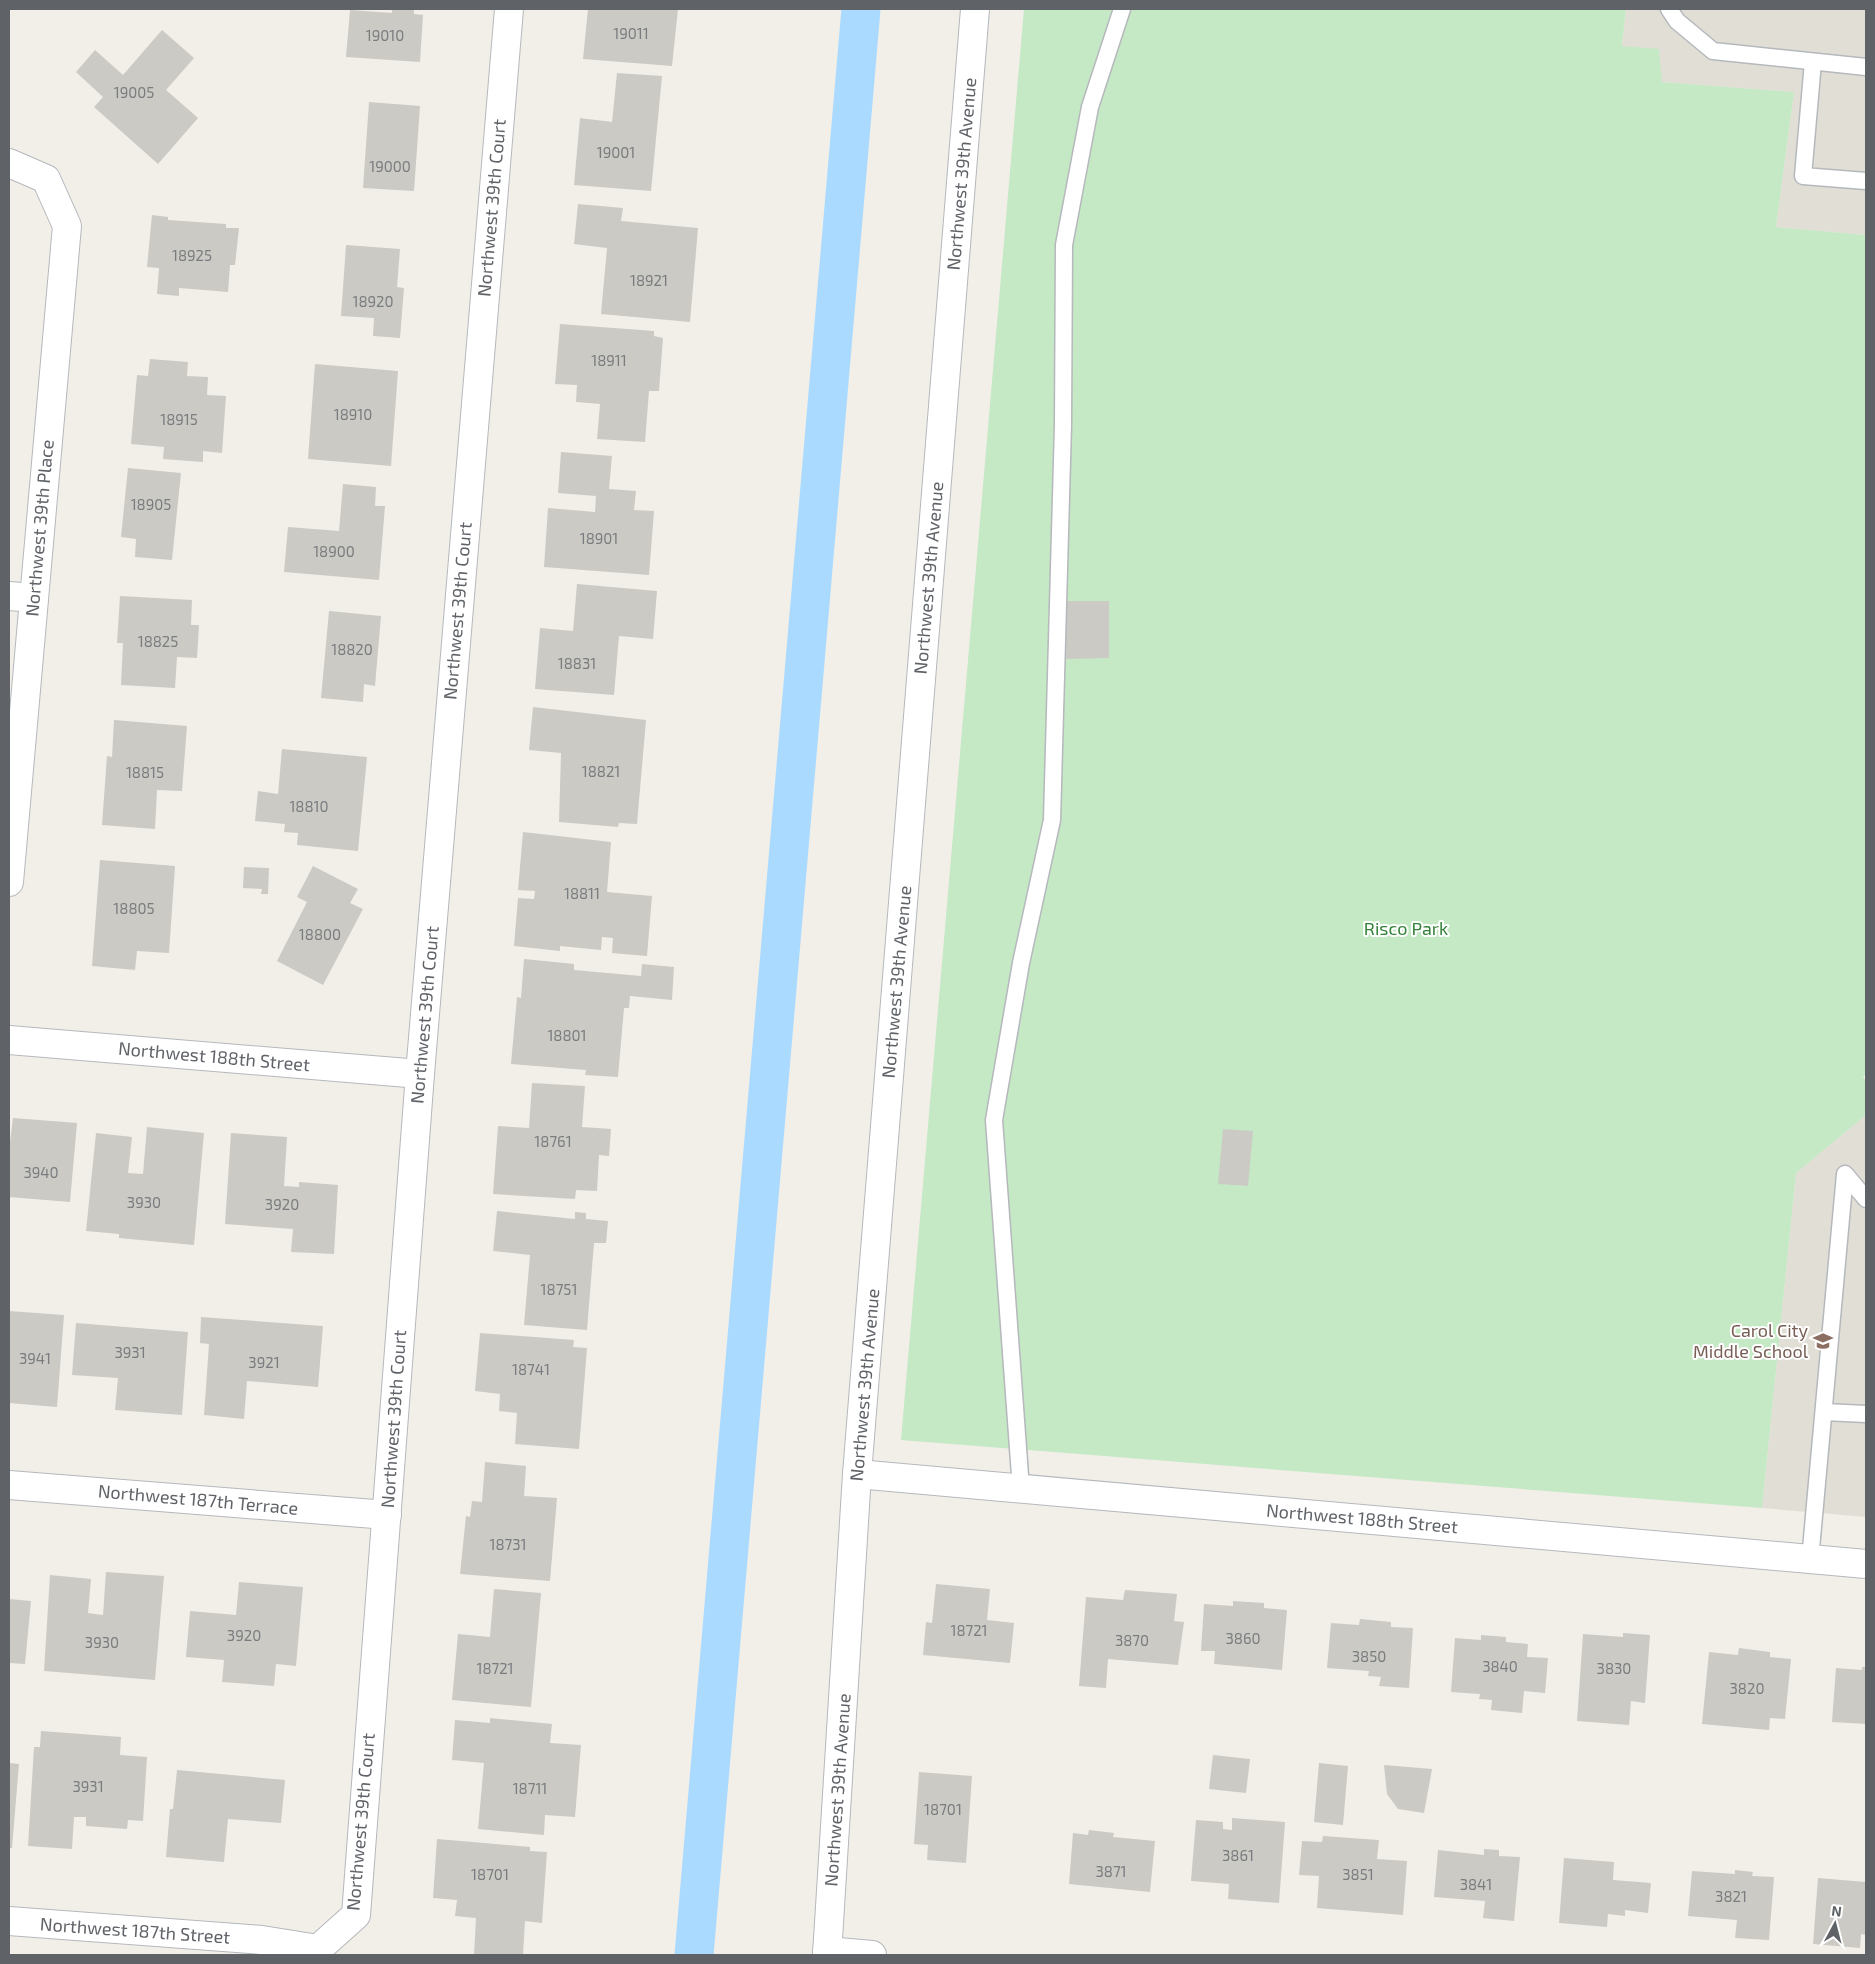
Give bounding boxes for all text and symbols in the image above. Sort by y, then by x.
house number: 19011 [613,24,649,42]
house number: 19010 [366,26,404,44]
street label: Northwest 39th Avenue [942,77,980,271]
house number: 19005 [114,83,154,101]
street label: Northwest 39th Court [472,118,510,298]
house number: 19001 [597,143,635,161]
house number: 19000 [369,157,411,175]
house number: 18925 [172,246,212,264]
house number: 18921 [630,271,668,289]
house number: 18920 [352,292,394,310]
house number: 18911 [591,351,627,369]
house number: 18910 [334,405,372,423]
house number: 18915 [160,410,198,428]
street label: Northwest 39th Place [20,438,58,617]
street label: Northwest 39th Avenue [909,481,947,675]
house number: 18905 [131,495,171,513]
street label: Northwest 39th Court [438,521,476,701]
house number: 18901 [580,529,618,547]
house number: 18900 [313,542,355,560]
house number: 18825 [138,632,178,650]
house number: 18820 [331,640,373,658]
house number: 18831 [558,654,596,672]
house number: 18821 [582,762,620,780]
house number: 18815 [126,763,164,781]
house number: 18810 [289,797,329,815]
house number: 18811 [564,884,600,902]
street label: Northwest 39th Avenue [877,885,915,1079]
house number: 18805 [113,899,155,917]
park label: Risco Park [1364,917,1448,939]
house number: 18800 [299,925,341,943]
street label: Northwest 39th Court [405,925,443,1105]
house number: 18801 [547,1026,587,1044]
street label: Northwest 188th Street [117,1037,311,1075]
house number: 18761 [534,1132,572,1150]
house number: 3940 [23,1163,59,1181]
house number: 3930 [127,1193,161,1211]
house number: 3920 [265,1195,299,1213]
house number: 18751 [541,1280,577,1298]
street label: Northwest 39th Avenue [845,1288,883,1482]
place label: Carol City Middle School [1693,1319,1809,1362]
street label: Northwest 39th Court [376,1329,410,1509]
school or university icon: Carol City Middle School [1812,1330,1834,1352]
house number: 3931 [114,1343,146,1361]
house number: 3941 [19,1349,51,1367]
house number: 3921 [248,1353,280,1371]
house number: 18741 [512,1360,550,1378]
street label: Northwest 187th Terrace [97,1479,299,1519]
street label: Northwest 188th Street [1265,1499,1459,1537]
house number: 18731 [489,1535,527,1553]
house number: 18721 [950,1621,988,1639]
house number: 3920 [227,1626,261,1644]
house number: 3860 [1225,1629,1261,1647]
house number: 3870 [1115,1631,1149,1649]
house number: 3930 [85,1633,119,1651]
house number: 3850 [1352,1647,1386,1665]
house number: 3840 [1482,1657,1518,1675]
house number: 18721 [476,1659,514,1677]
house number: 3830 [1597,1659,1631,1677]
house number: 3820 [1730,1679,1764,1697]
street label: Northwest 39th Avenue [819,1693,855,1887]
street label: Northwest 39th Court [341,1732,379,1912]
house number: 3931 [72,1777,104,1795]
house number: 18711 [513,1779,547,1797]
house number: 18701 [924,1800,962,1818]
house number: 3861 [1222,1846,1254,1864]
house number: 3871 [1095,1862,1127,1880]
house number: 18701 [471,1865,509,1883]
house number: 3851 [1342,1865,1374,1883]
house number: 3841 [1460,1875,1492,1893]
house number: 3821 [1715,1887,1747,1905]
north arrow [1810,1899,1860,1949]
text: N [1831,1902,1843,1920]
street label: Northwest 187th Street [39,1912,231,1948]

